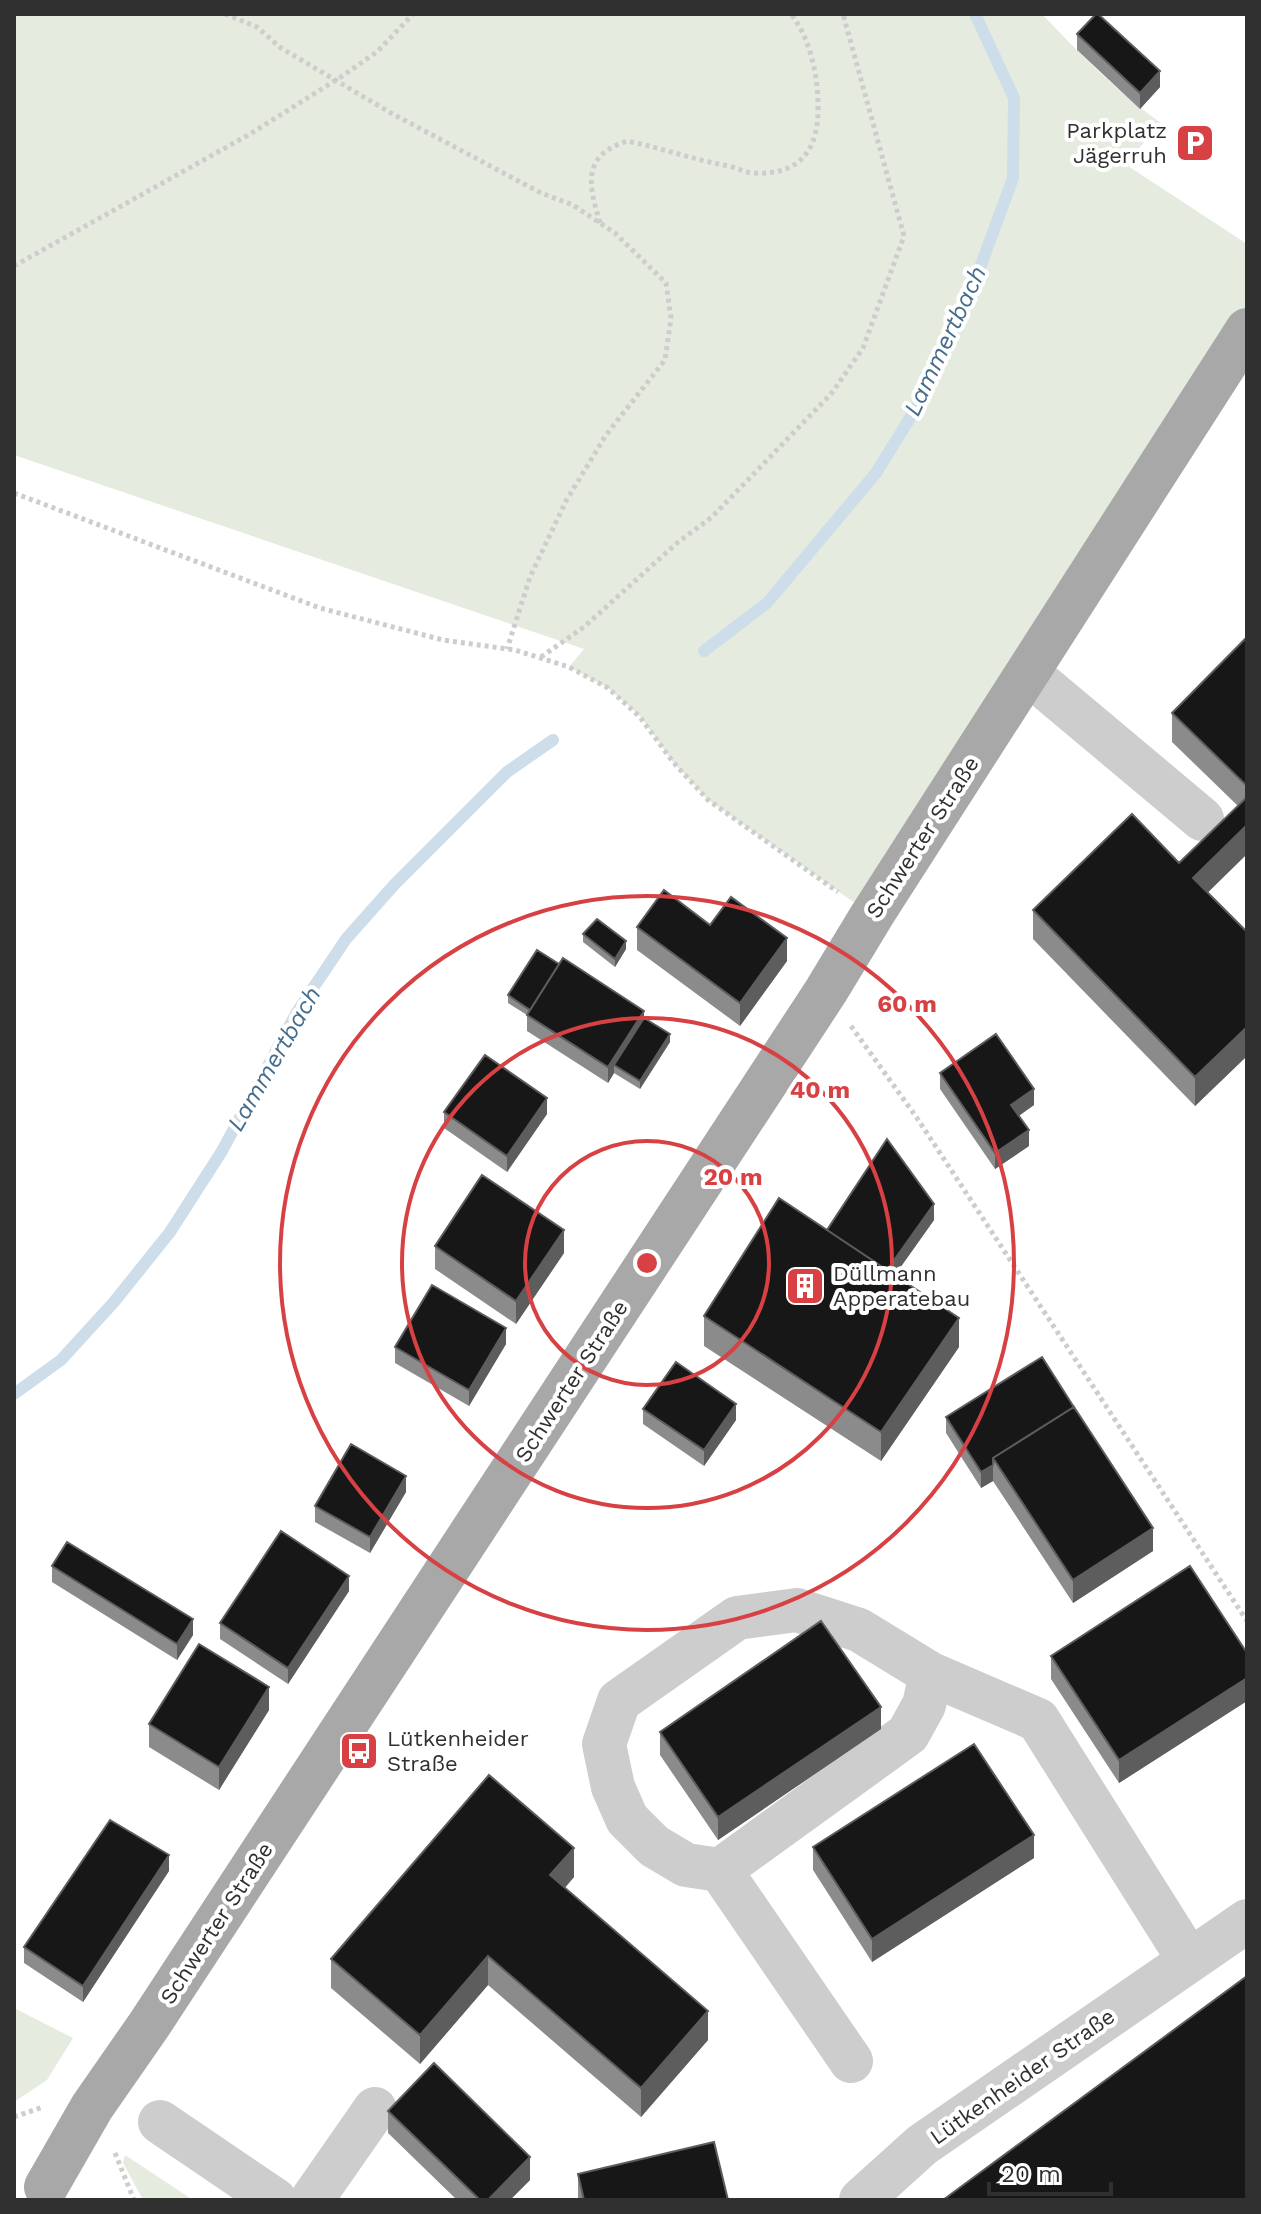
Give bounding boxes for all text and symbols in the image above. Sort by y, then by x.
place label: Parkplatz Jägerruh [1066,118,1167,168]
parking icon: Parkplatz Jägerruh [1174,122,1216,164]
water label: Lammertbach [898,262,992,420]
street label: Schwerter Straße [861,752,984,923]
water label: Lammertbach [221,982,327,1136]
text: 60 m [877,990,937,1018]
text: 40 m [790,1076,850,1104]
text: 20 m [703,1163,763,1191]
centre of rings [633,1249,661,1277]
place label: Düllmann Apperatebau [833,1261,970,1311]
building icon: Düllmann Apperatebau [784,1265,826,1307]
street label: Schwerter Straße [510,1296,633,1467]
place label: Lütkenheider Straße [387,1726,529,1776]
bus stop icon: Lütkenheider Straße [338,1730,380,1772]
street label: Schwerter Straße [155,1838,278,2009]
street label: Lütkenheider Straße [925,2003,1119,2150]
scale bar [989,2146,1111,2196]
text: 20 m [1001,2160,1061,2188]

